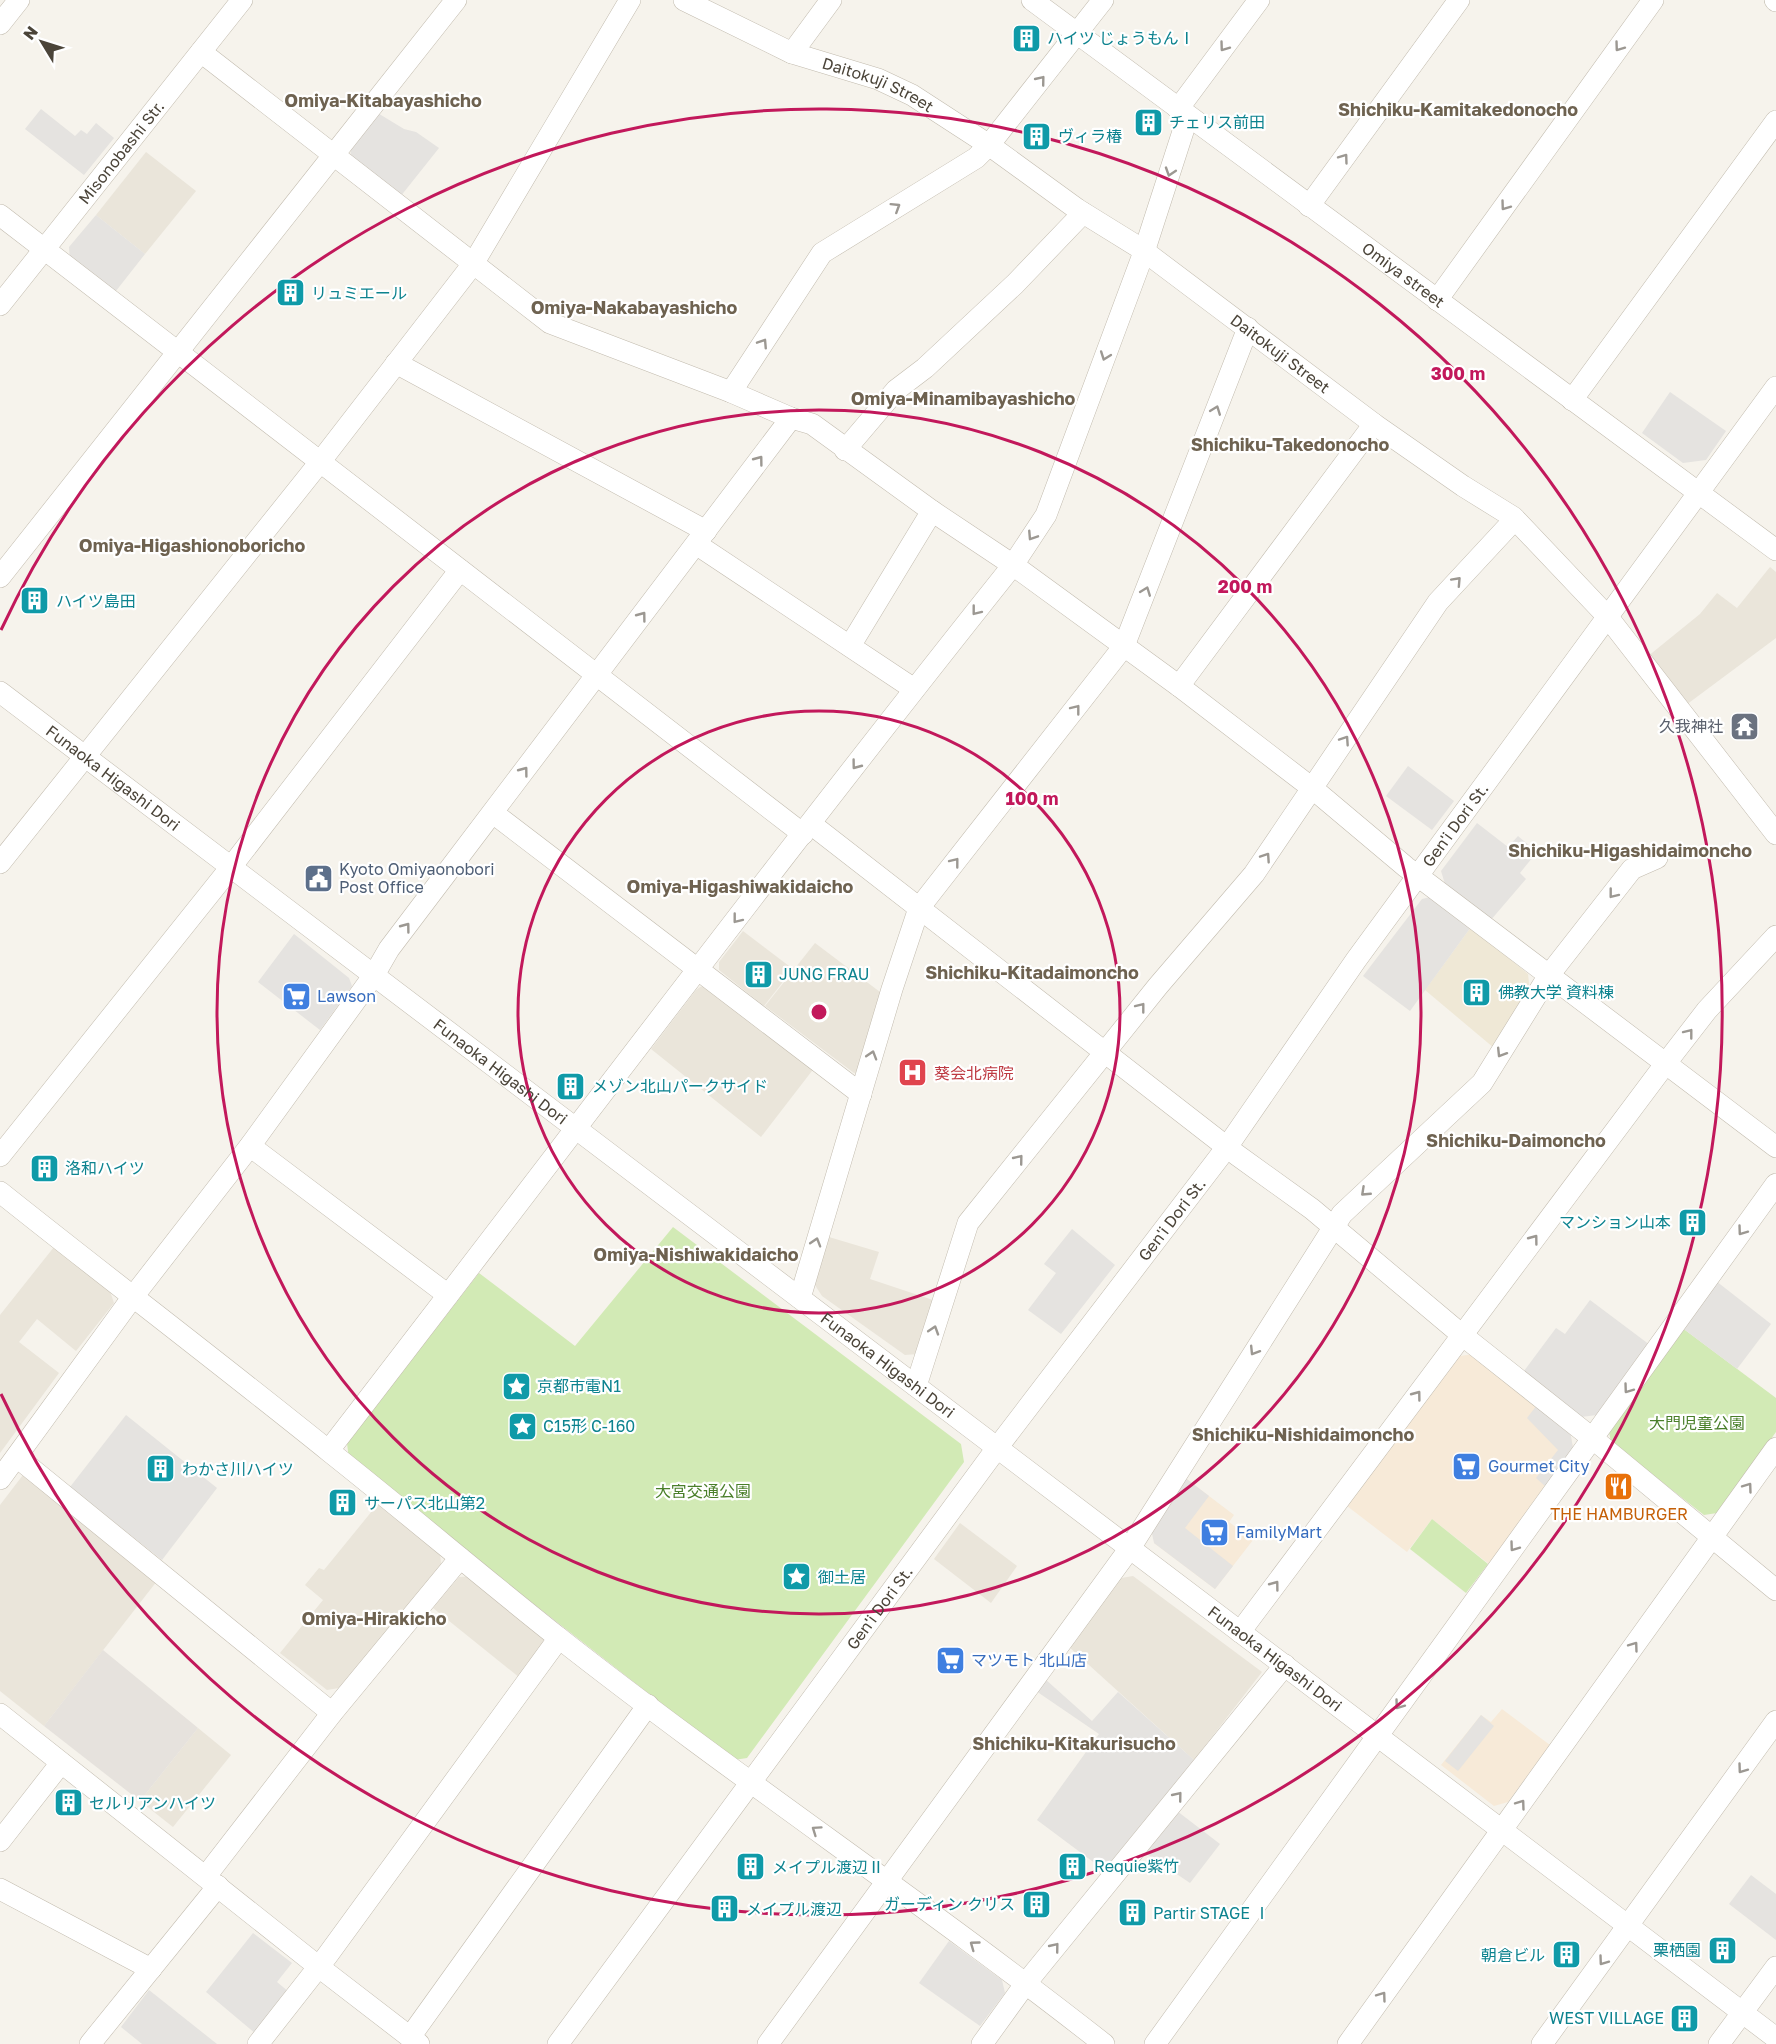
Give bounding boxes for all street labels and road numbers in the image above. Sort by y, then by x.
street label: Daitokuji Street [820,53,938,116]
street label: Misonobashi Str. [74,96,168,208]
street label: Omiya street [1358,238,1449,312]
street label: Daitokuji Street [1227,310,1334,397]
street label: Funaoka Higashi Dori [42,721,184,835]
street label: Gen'i Dori St. [1418,779,1493,871]
street label: Funaoka Higashi Dori [429,1014,572,1129]
street label: Gen'i Dori St. [1134,1174,1210,1265]
street label: Funaoka Higashi Dori [817,1308,959,1422]
street label: Gen'i Dori St. [842,1562,917,1653]
street label: Funaoka Higashi Dori [1204,1601,1346,1716]

